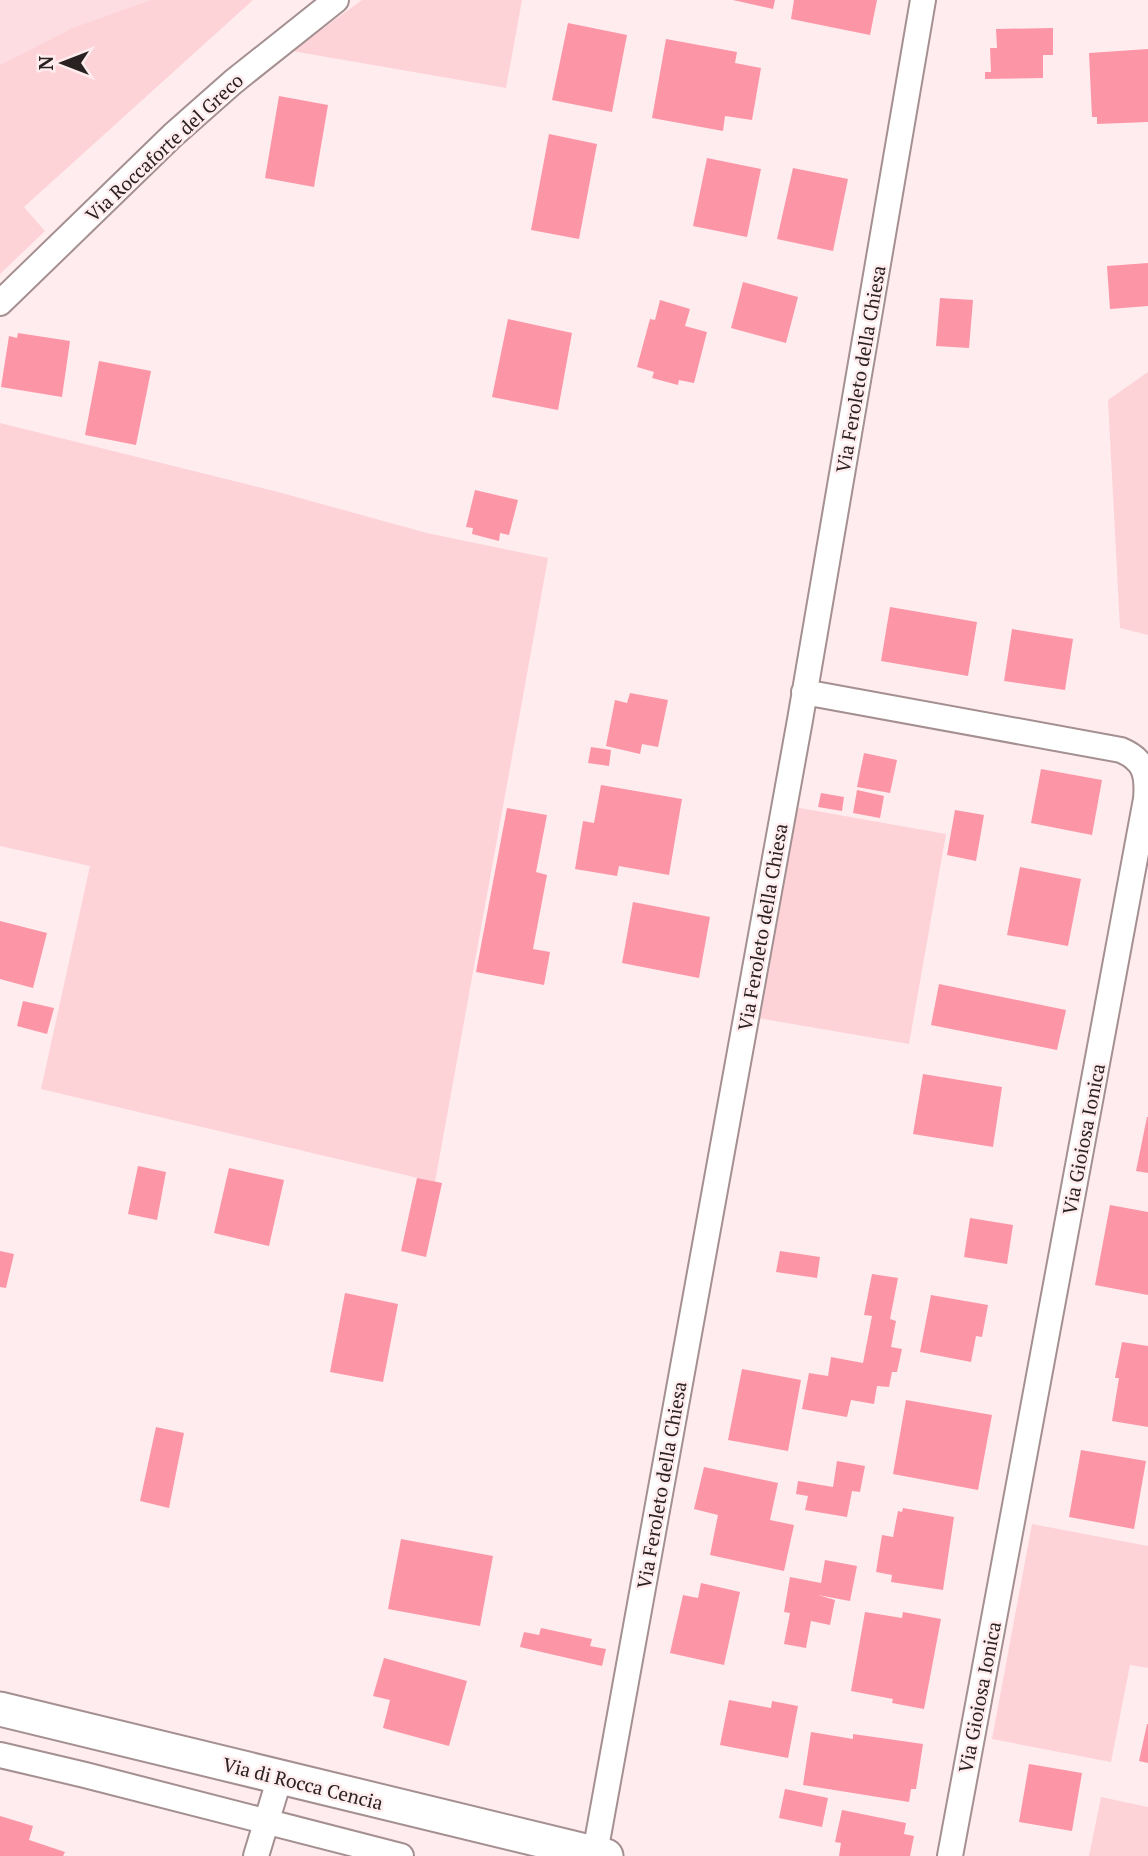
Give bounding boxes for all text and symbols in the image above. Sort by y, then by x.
north arrow [28,28,98,98]
text: N [33,55,58,70]
street label: Via Roccaforte del Greco [80,67,248,227]
street label: Via Feroleto della Chiesa [829,263,891,475]
street label: Via Feroleto della Chiesa [731,821,793,1033]
street label: Via Gioiosa Ionica [1056,1061,1110,1217]
street label: Via Feroleto della Chiesa [630,1379,692,1591]
street label: Via Gioiosa Ionica [952,1619,1006,1775]
street label: Via di Rocca Cencia [220,1751,386,1815]

